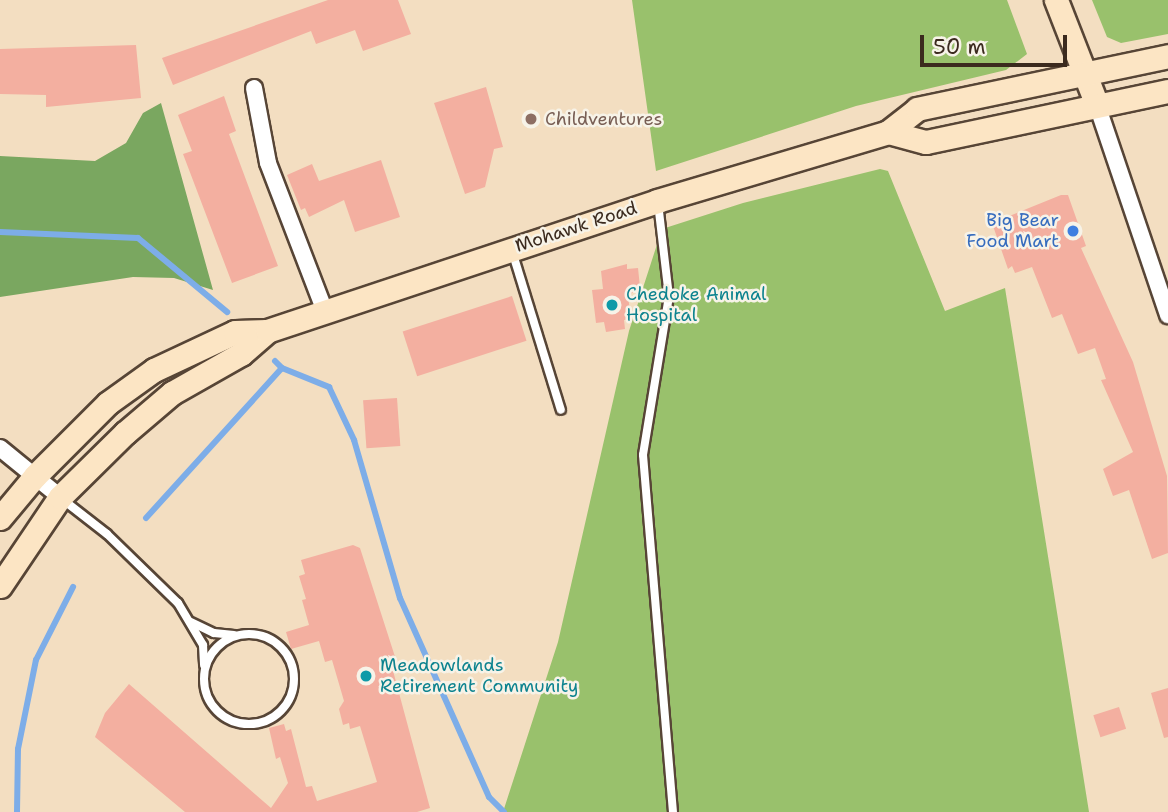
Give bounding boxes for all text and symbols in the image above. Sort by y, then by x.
scale bar [923,21,1070,65]
text: 50 m [933,33,986,61]
place label: Childventures [545,108,662,130]
marker: Childventures [523,111,539,127]
street label: Mohawk Road [512,197,640,257]
place label: Big Bear Food Mart [966,210,1059,252]
marker: Big Bear Food Mart [1065,223,1081,239]
place label: Chedoke Animal Hospital [626,284,766,326]
marker: Chedoke Animal Hospital [604,297,620,313]
place label: Meadowlands Retirement Community [380,655,578,698]
marker: Meadowlands Retirement Community [358,668,374,684]

